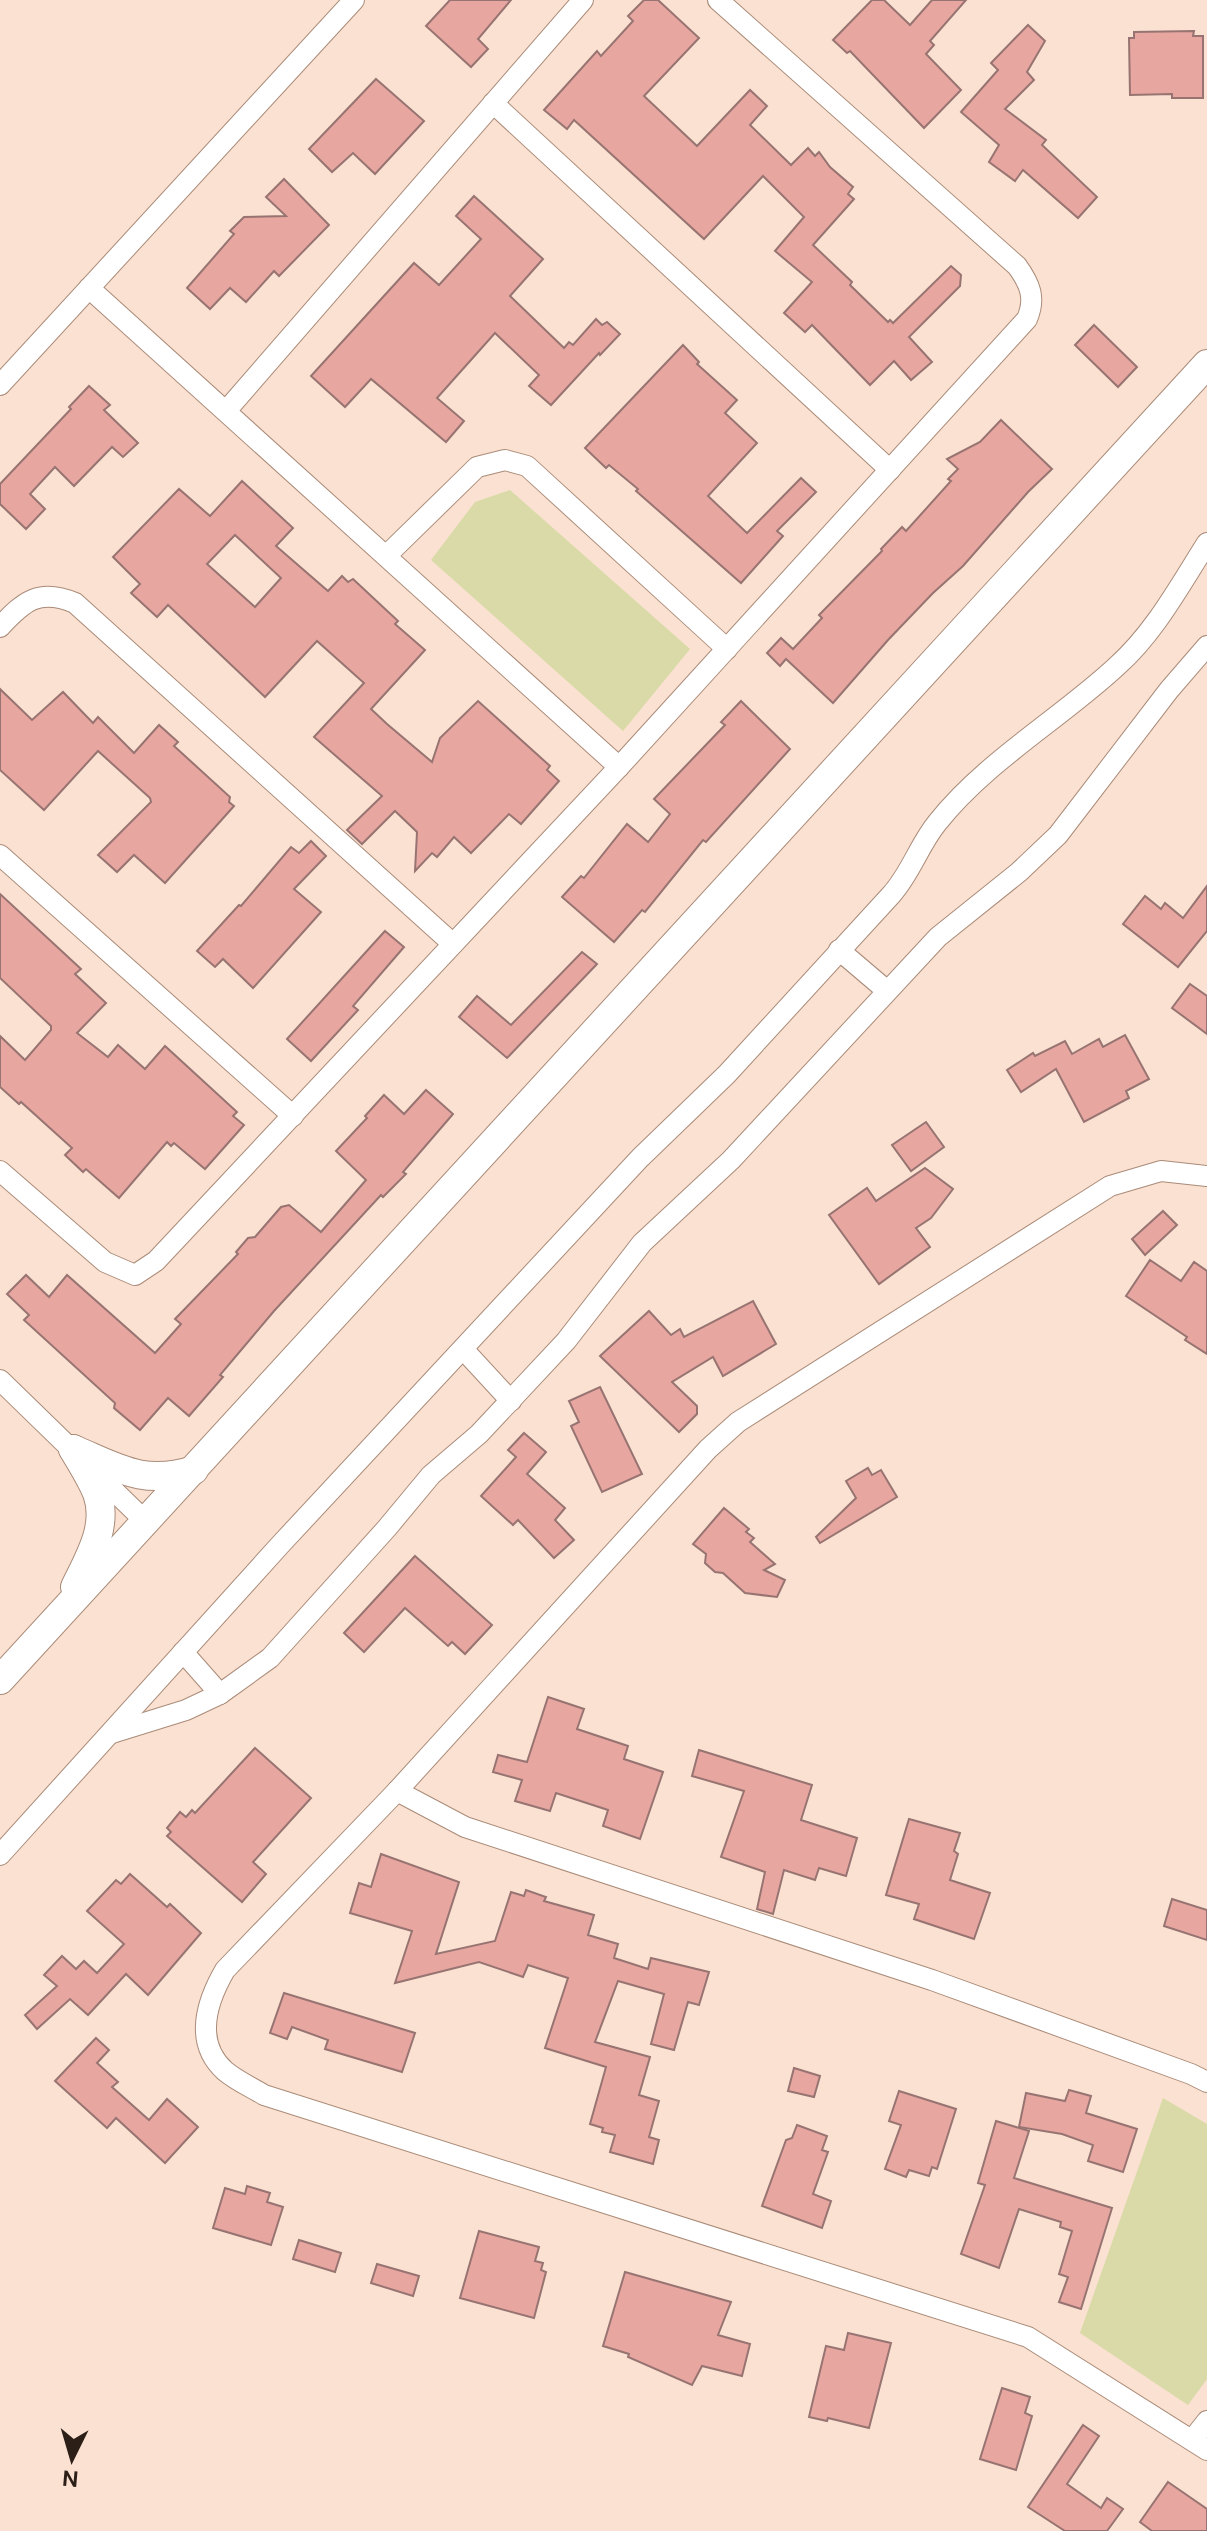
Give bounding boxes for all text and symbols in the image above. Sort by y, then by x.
north arrow [32,2419,112,2499]
text: N [61,2463,80,2494]

